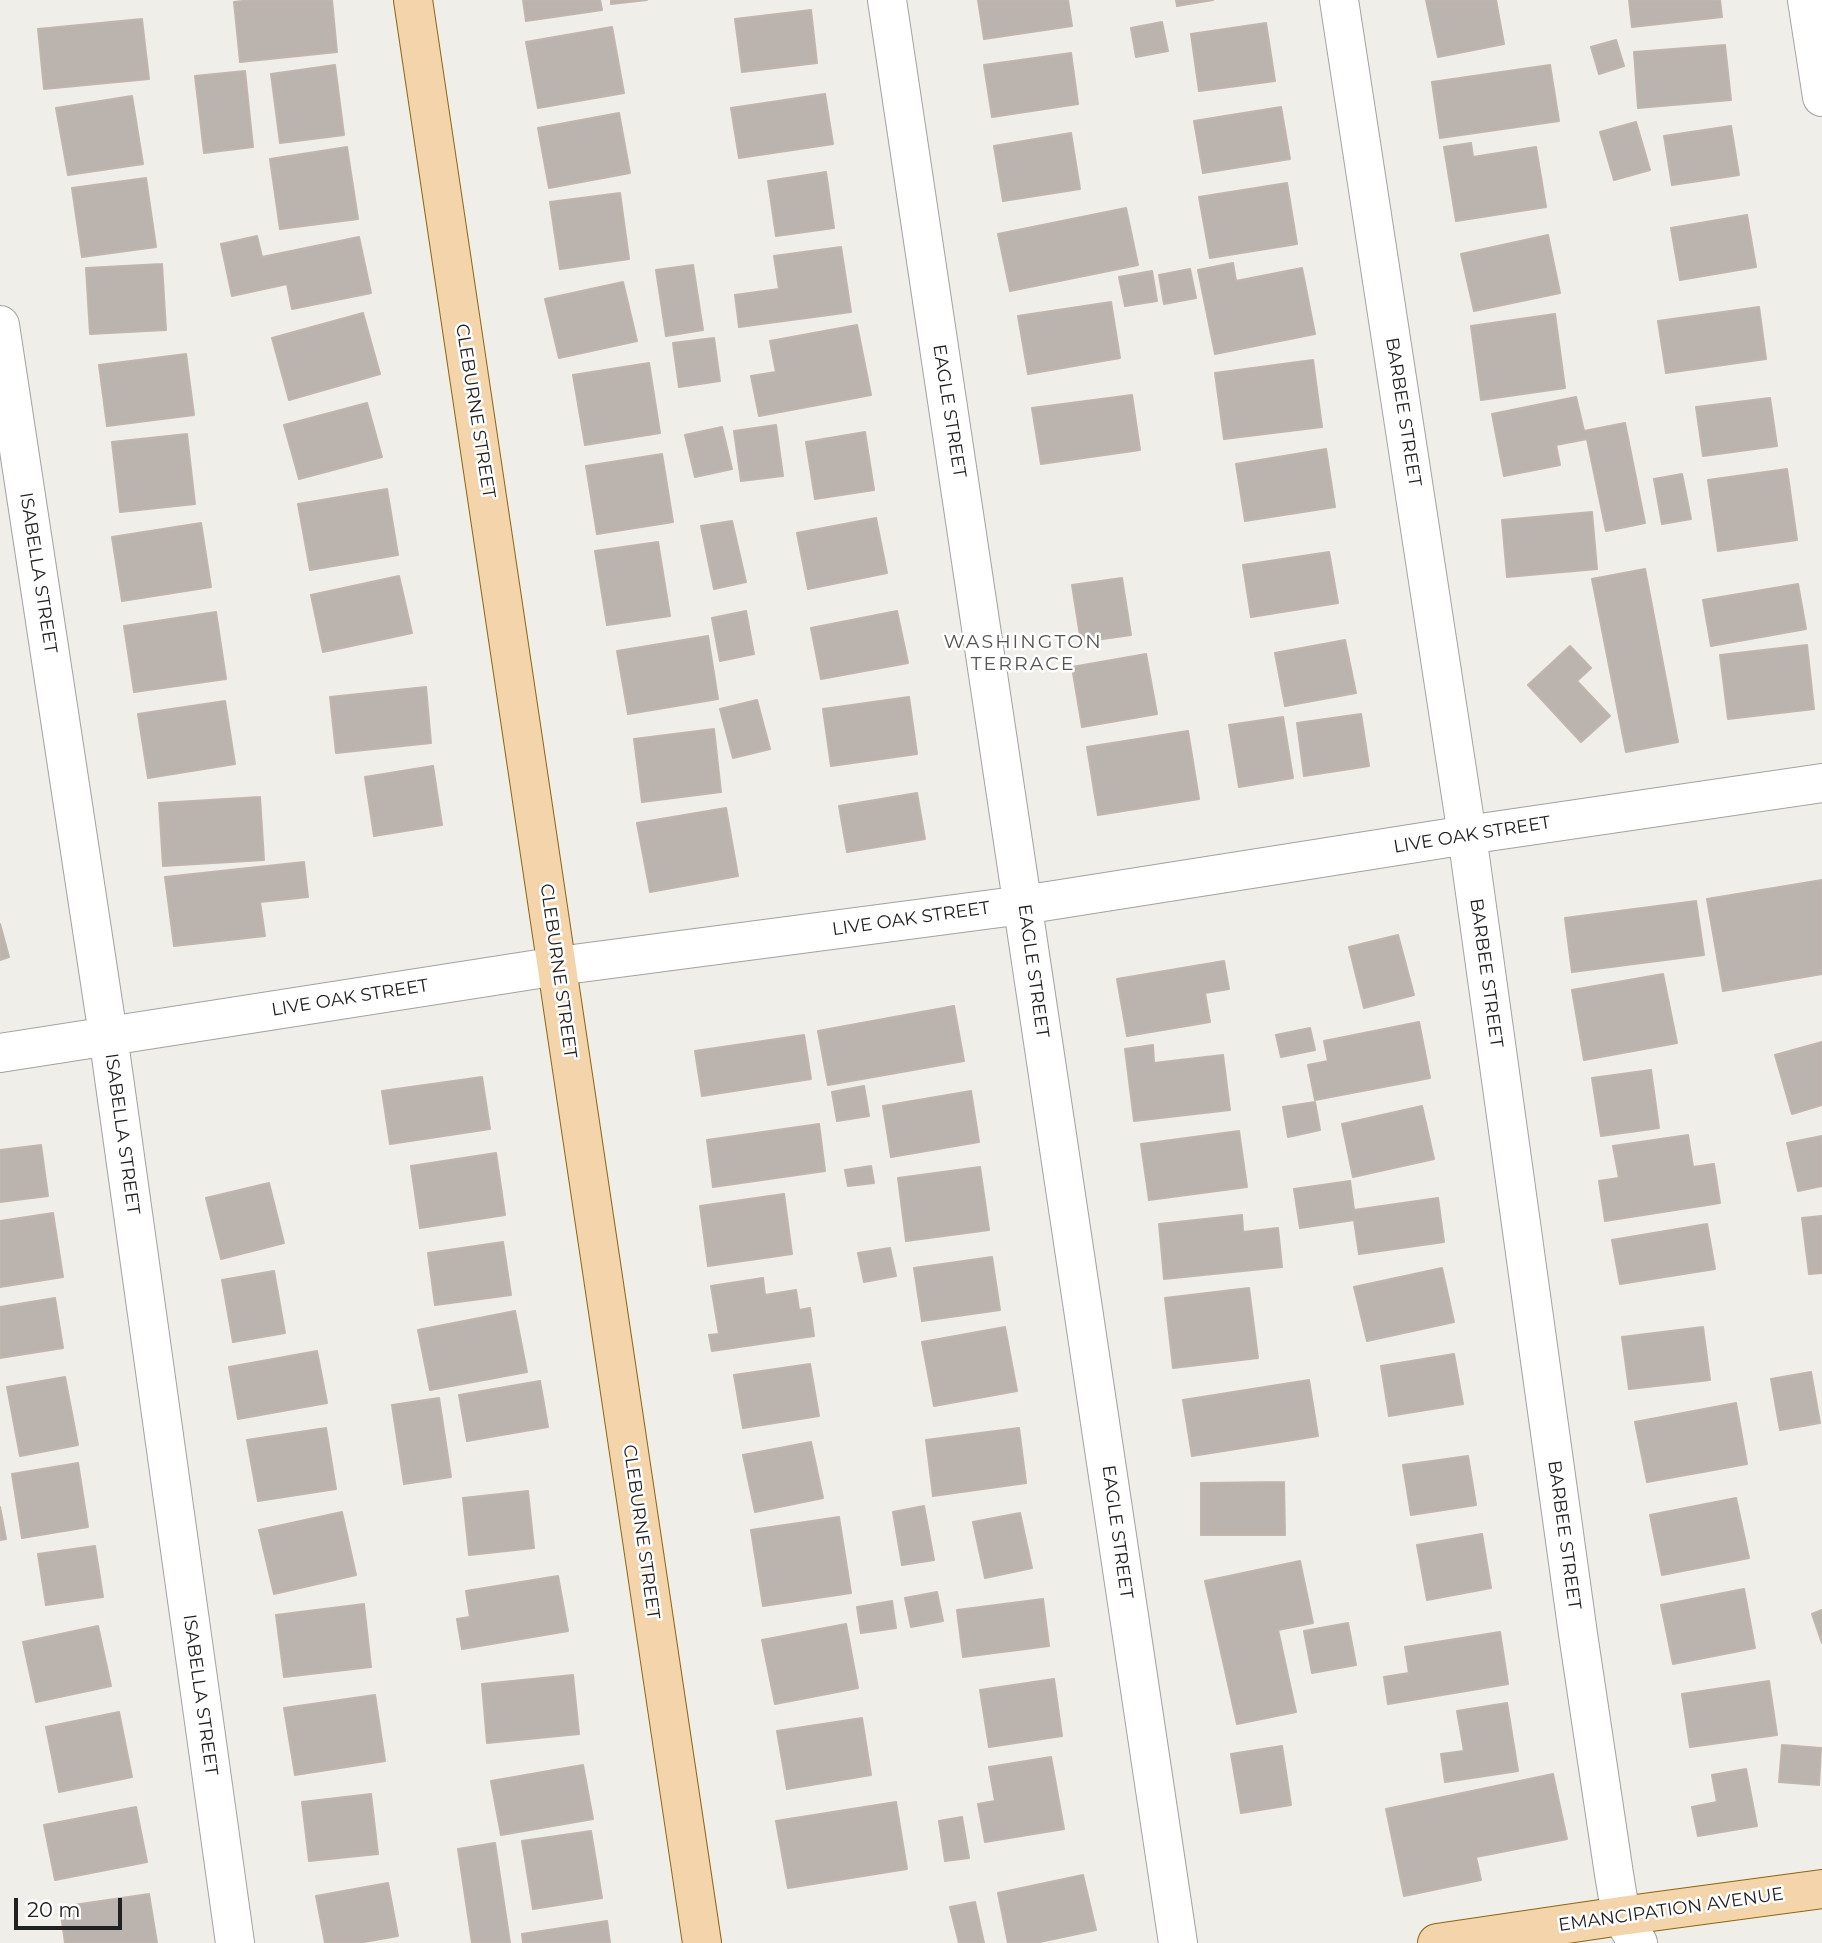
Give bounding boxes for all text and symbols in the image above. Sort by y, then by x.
street label: CLEBURNE STREET [451,322,499,500]
street label: BARBEE STREET [1381,336,1425,488]
street label: EAGLE STREET [928,343,970,479]
street label: ISABELLA STREET [15,491,61,655]
district label: WASHINGTON TERRACE [945,631,1101,675]
street label: LIVE OAK STREET [1392,812,1552,858]
street label: CLEBURNE STREET [535,882,581,1060]
street label: LIVE OAK STREET [831,897,991,941]
street label: BARBEE STREET [1465,897,1507,1049]
street label: EAGLE STREET [1013,903,1053,1039]
street label: LIVE OAK STREET [270,975,430,1021]
street label: ISABELLA STREET [100,1052,144,1216]
street label: CLEBURNE STREET [618,1443,664,1621]
street label: BARBEE STREET [1543,1459,1585,1611]
street label: EAGLE STREET [1097,1464,1137,1600]
street label: ISABELLA STREET [178,1613,222,1777]
scale bar [18,1884,126,1928]
street label: EMANCIPATION AVENUE [1557,1884,1785,1936]
text: 20 m [27,1897,81,1922]

